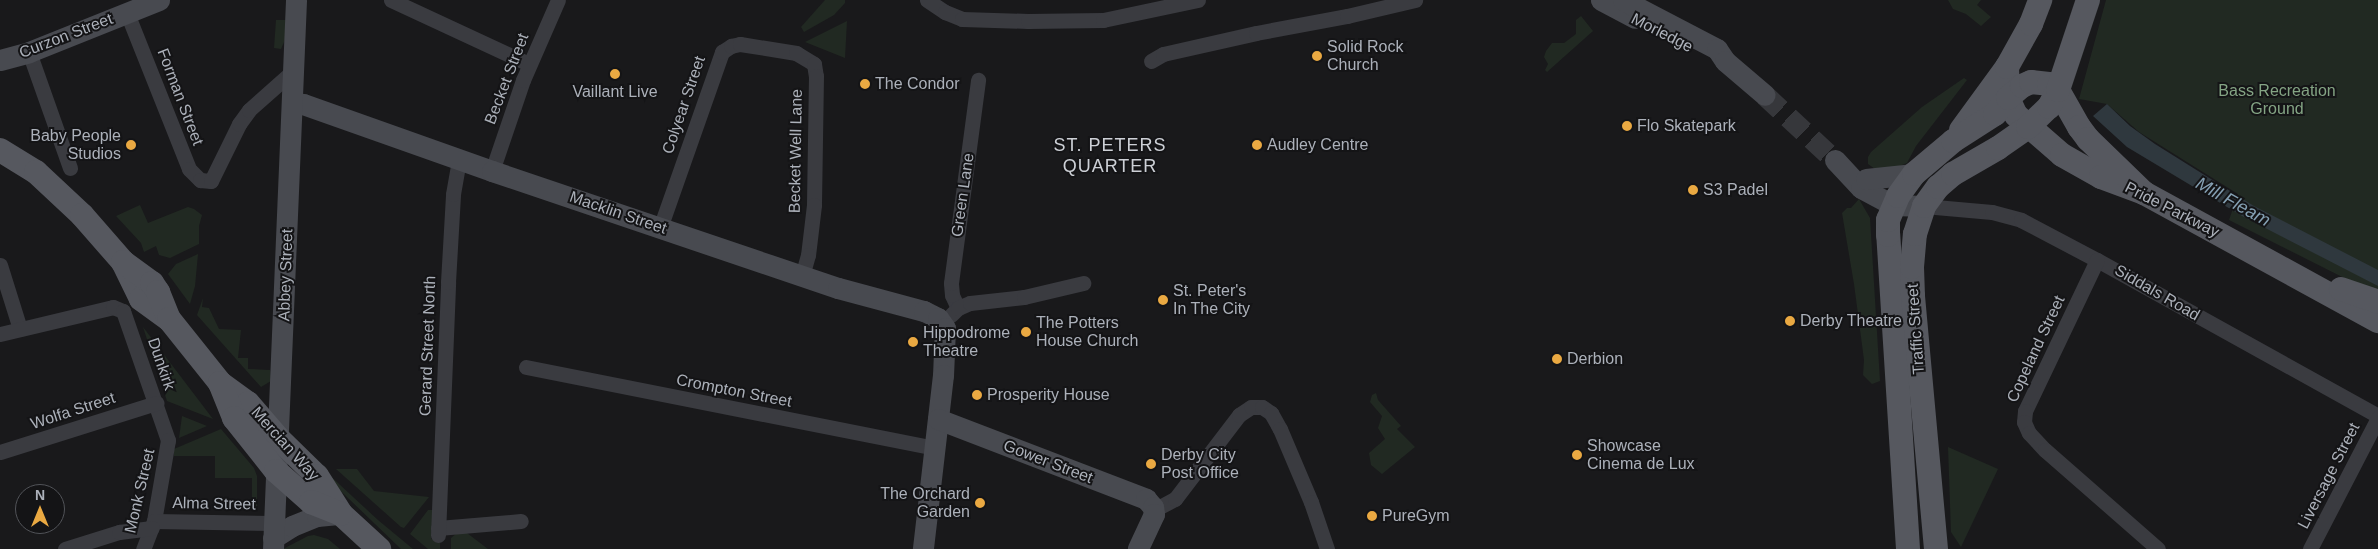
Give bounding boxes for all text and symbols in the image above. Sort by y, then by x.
street label: Curzon Street [16,9,116,63]
street label: Morledge [1628,9,1696,57]
street label: Becket Street [481,31,533,127]
place label: Solid Rock Church [1327,37,1403,75]
street label: Forman Street [153,46,207,148]
marker: Solid Rock Church [1311,50,1323,62]
street label: Colyear Street [658,54,710,156]
marker: Vaillant Live [609,68,621,80]
place label: The Condor [875,74,959,94]
marker: The Condor [859,78,871,90]
park label: Bass Recreation Ground [2218,81,2336,119]
place label: Vaillant Live [572,82,658,102]
street label: Becket Well Lane [785,89,807,213]
place label: Flo Skatepark [1637,116,1736,136]
marker: Flo Skatepark [1621,120,1633,132]
place label: Baby People Studios [30,126,121,164]
district label: ST. PETERS QUARTER [1052,135,1168,178]
place label: Audley Centre [1267,135,1368,155]
marker: Baby People Studios [125,139,137,151]
marker: Audley Centre [1251,139,1263,151]
street label: Green Lane [948,152,978,238]
water label: Mill Fleam [2192,173,2274,231]
street label: Pride Parkway [2122,178,2222,242]
place label: S3 Padel [1703,180,1768,200]
marker: S3 Padel [1687,184,1699,196]
street label: Macklin Street [567,187,669,239]
street label: Abbey Street [275,228,297,322]
street label: Siddals Road [2111,261,2203,325]
street label: Gerard Street North [416,275,440,417]
place label: St. Peter's In The City [1173,281,1250,319]
street label: Traffic Street [1903,283,1929,375]
street label: Copeland Street [2003,293,2069,405]
marker: St. Peter's In The City [1157,294,1169,306]
place label: Derby Theatre [1800,311,1902,331]
place label: The Potters House Church [1036,313,1138,351]
marker: Derby Theatre [1784,315,1796,327]
place label: Hippodrome Theatre [923,323,1010,361]
marker: The Potters House Church [1020,326,1032,338]
street label: Dunkirk [143,335,179,393]
marker: Hippodrome Theatre [907,336,919,348]
place label: Derbion [1567,349,1623,369]
marker: Derbion [1551,353,1563,365]
street label: Crompton Street [675,370,793,412]
place label: Prosperity House [987,385,1110,405]
street label: Wolfa Street [28,388,118,434]
marker: Prosperity House [971,389,983,401]
street label: Mercian Way [247,403,323,485]
street label: Liversage Street [2294,420,2364,532]
street label: Gower Street [1001,436,1095,488]
place label: Showcase Cinema de Lux [1587,436,1695,474]
place label: Derby City Post Office [1161,445,1239,483]
street label: Monk Street [121,447,159,535]
marker: Showcase Cinema de Lux [1571,449,1583,461]
marker: Derby City Post Office [1145,458,1157,470]
north arrow [15,484,65,534]
place label: The Orchard Garden [880,484,970,522]
text: N [35,487,45,503]
street label: Alma Street [172,494,256,514]
marker: The Orchard Garden [974,497,986,509]
place label: PureGym [1382,506,1450,526]
marker: PureGym [1366,510,1378,522]

